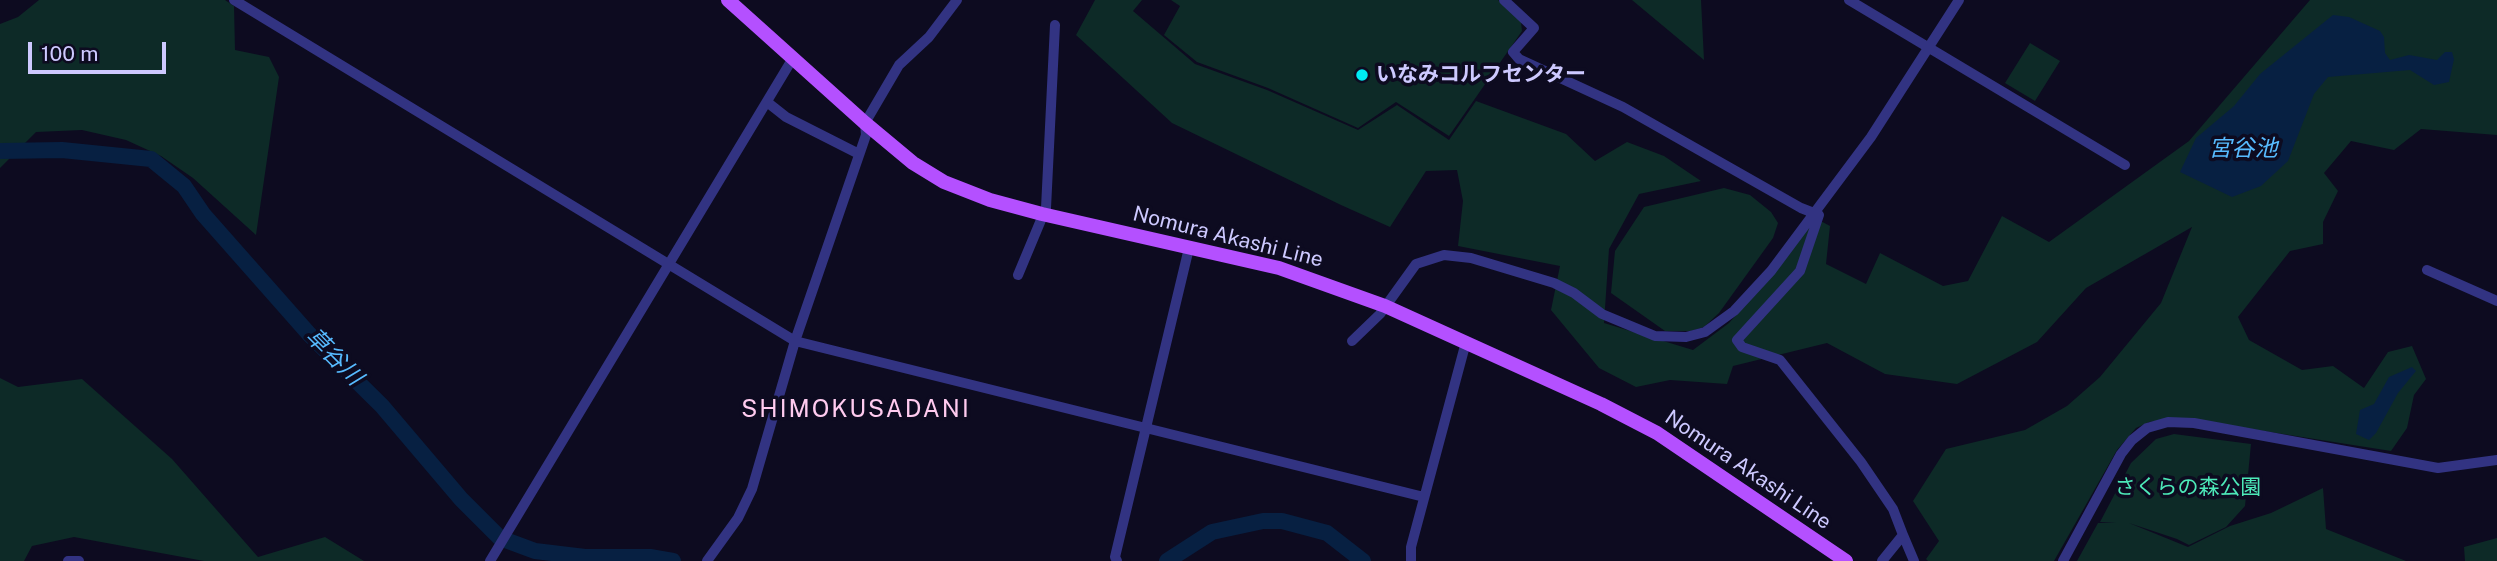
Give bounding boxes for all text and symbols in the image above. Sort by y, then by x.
scale bar [32,28,170,72]
text: 100 m [41,41,98,66]
place label: いなみコルフセンター [1376,62,1586,88]
marker: いなみコルフセンター [1354,67,1370,83]
water label: 宮谷池 [2209,135,2277,163]
street label: Nomura Akashi Line [1130,201,1326,273]
water label: 草谷川 [300,323,368,391]
district label: SHIMOKUSADANI [743,396,969,424]
street label: Nomura Akashi Line [1660,405,1836,535]
park label: さくらの森公園 [2115,475,2261,501]

